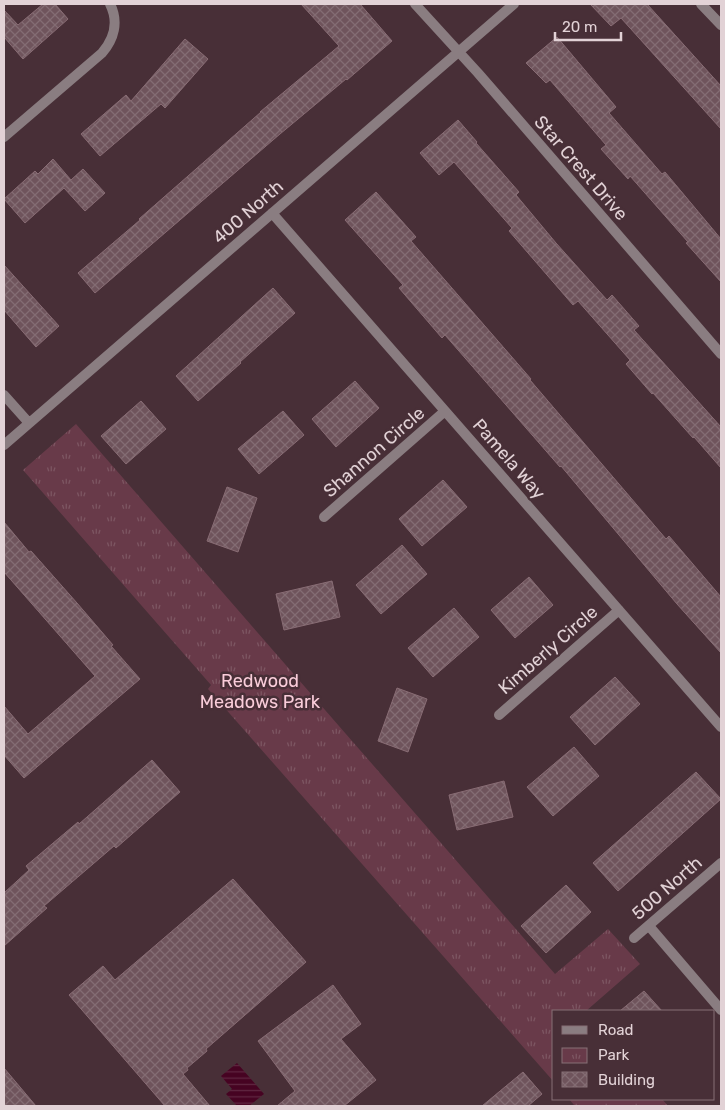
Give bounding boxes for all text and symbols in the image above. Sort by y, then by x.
scale bar [555,10,621,42]
text: 20 m [562,18,597,36]
street label: Star Crest Drive [530,111,632,225]
street label: 400 North [208,175,288,249]
street label: Shannon Circle [319,402,429,502]
street label: Pamela Way [468,414,550,504]
street label: Kimberly Circle [494,601,602,699]
park label: Redwood Meadows Park [200,670,321,713]
street label: 500 North [627,852,707,924]
legend [552,1010,715,1100]
text: Road [598,1021,634,1039]
text: Park [598,1046,629,1064]
text: Building [598,1071,655,1089]

